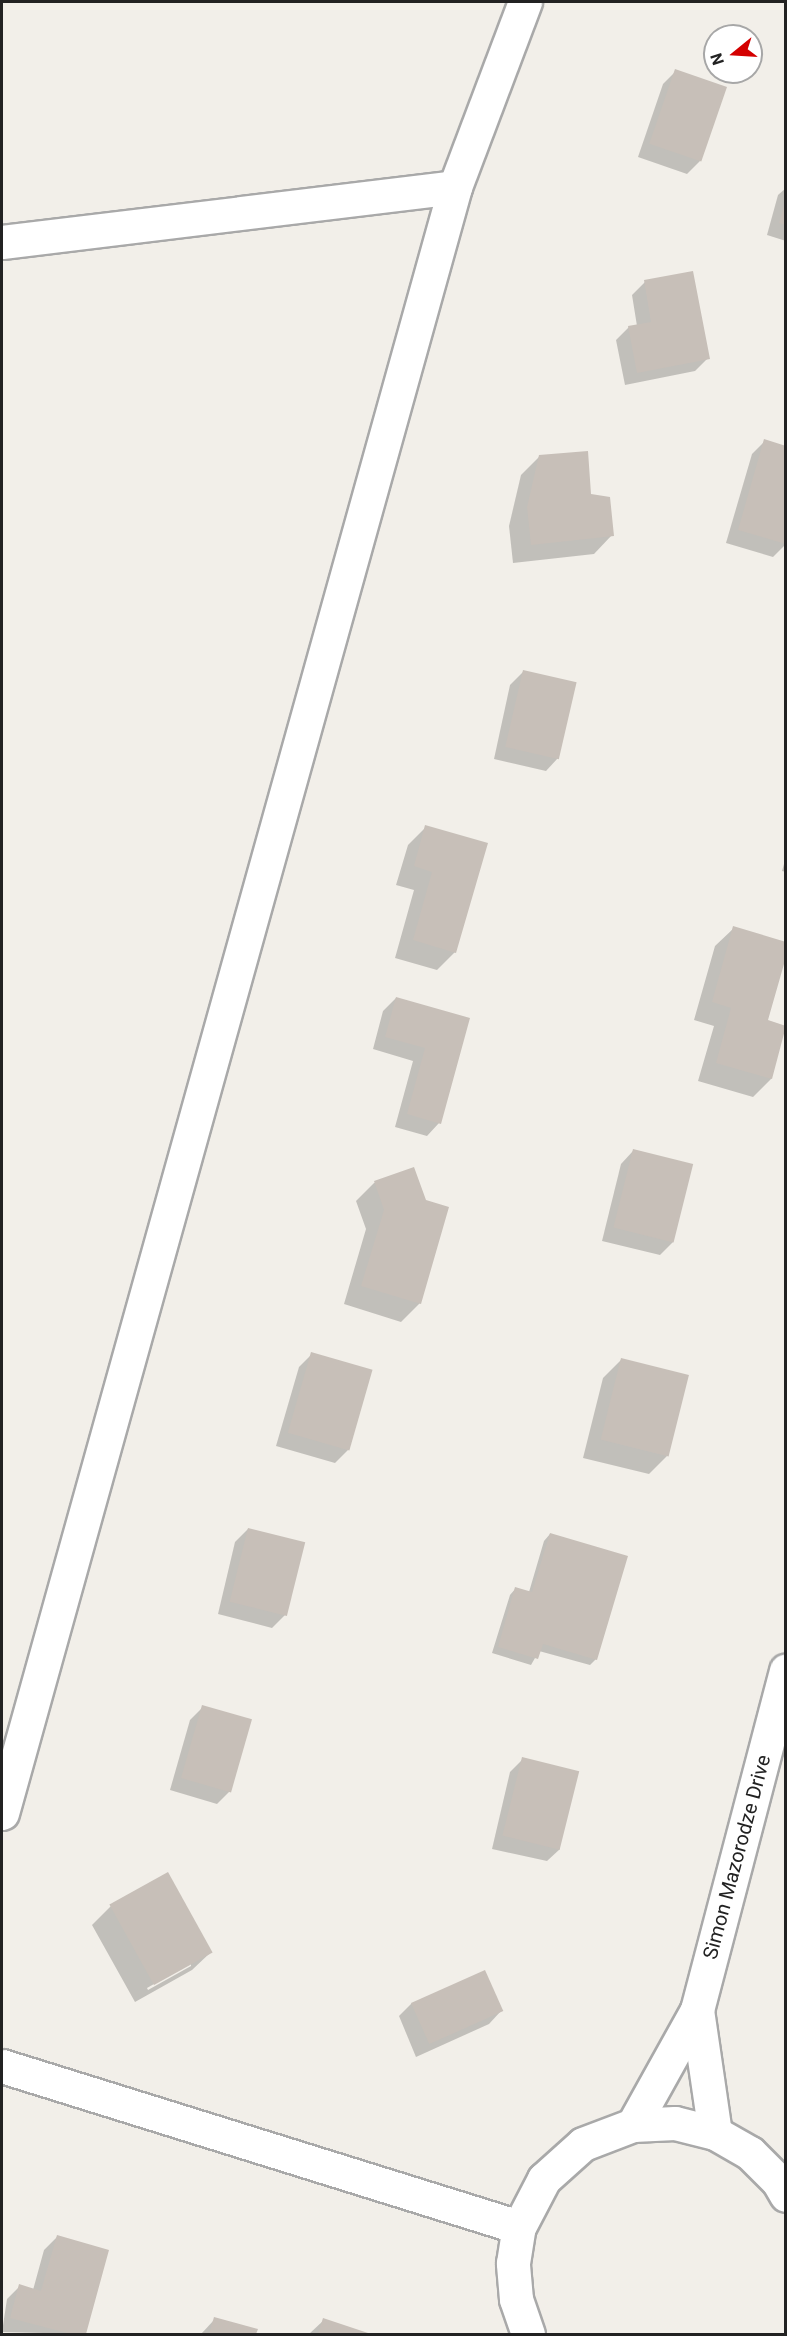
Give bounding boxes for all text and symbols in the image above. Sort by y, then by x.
north arrow [703,24,763,84]
text: N [707,51,728,67]
street label: Simon Mazorodze Drive [698,1752,776,1962]

